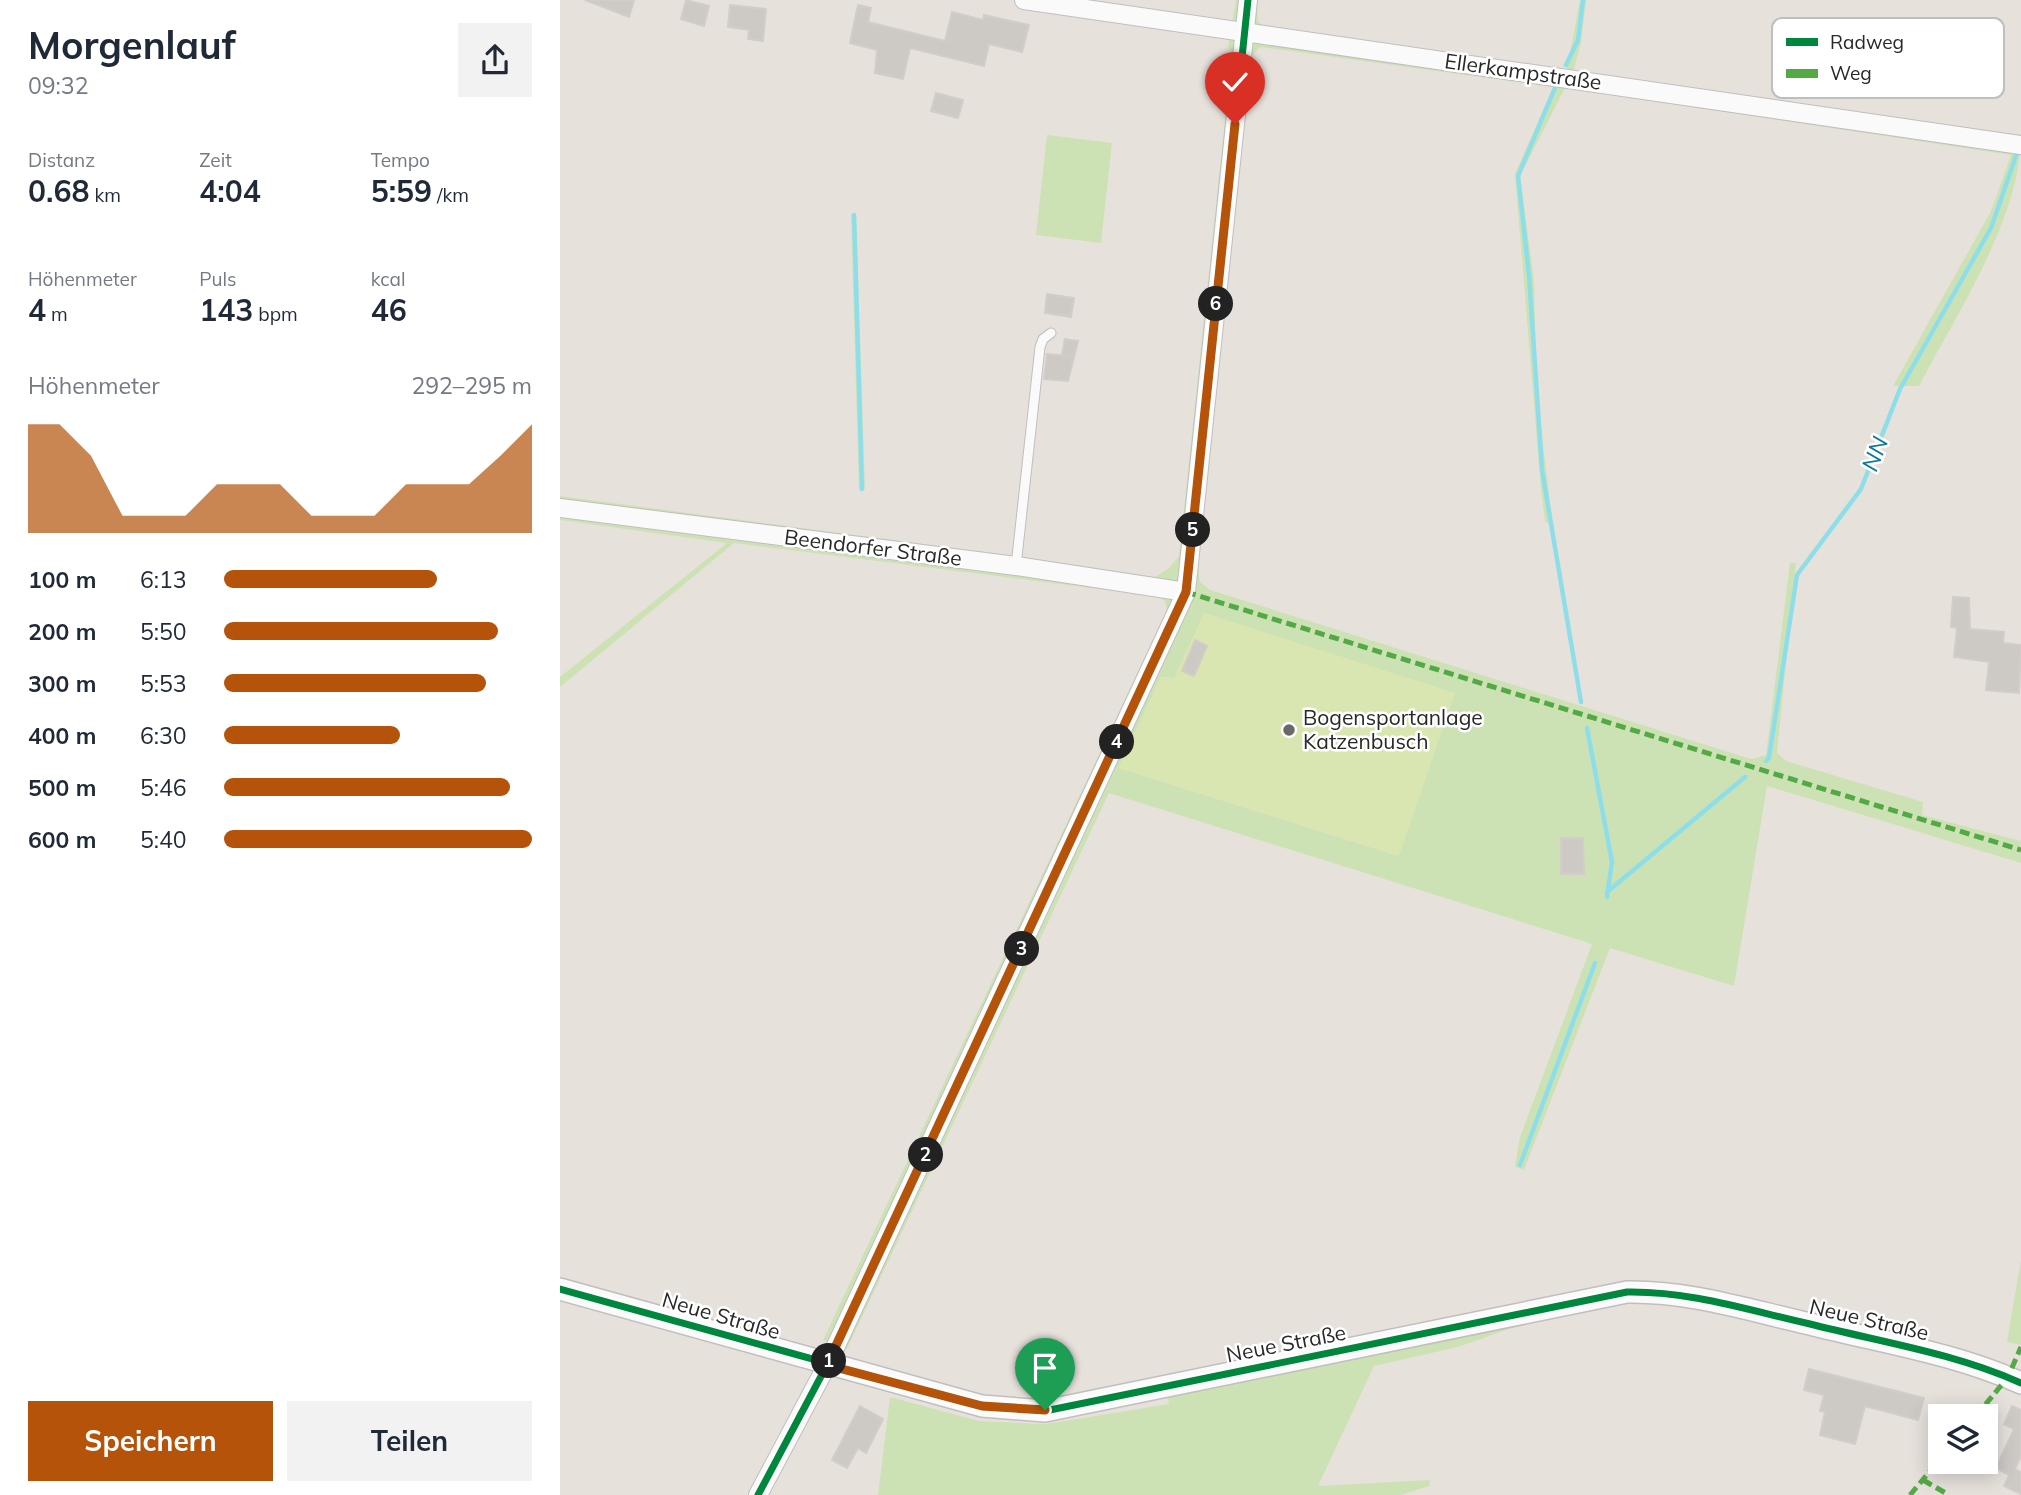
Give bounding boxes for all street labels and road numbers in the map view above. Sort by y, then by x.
street label: Ellerkampstraße [1443,47,1603,95]
street label: Beendorfer Straße [783,523,963,571]
street label: Neue Straße [659,1286,783,1344]
street label: Neue Straße [1807,1293,1931,1345]
street label: Neue Straße [1224,1319,1348,1367]

